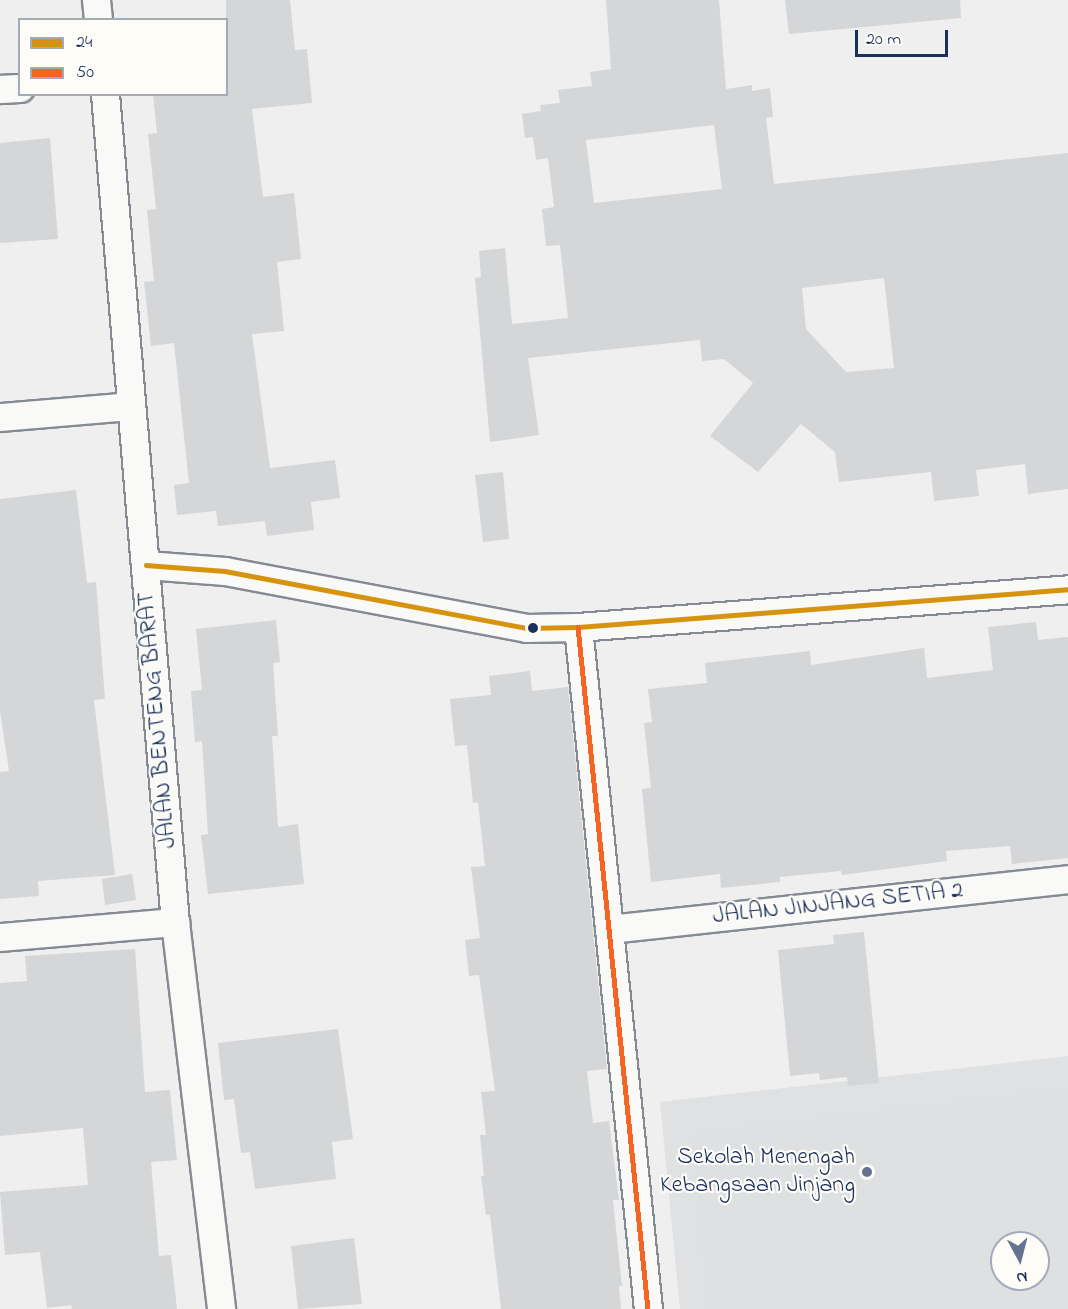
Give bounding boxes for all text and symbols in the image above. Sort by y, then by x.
legend [18,18,228,96]
scale bar [858,18,951,56]
text: 20 m [866,27,901,53]
text: 24 [76,30,92,56]
text: 50 [76,60,94,86]
street label: JALAN BENTENG BARAT [132,590,184,850]
unlabelled marker [527,622,539,634]
street label: JALAN JINJANG SETIA 2 [711,877,965,931]
place label: Sekolah Menengah Kebangsaan Jinjang [660,1144,855,1200]
marker: Sekolah Menengah Kebangsaan Jinjang [860,1165,874,1179]
north arrow [990,1231,1050,1291]
text: N [1015,1264,1029,1289]

